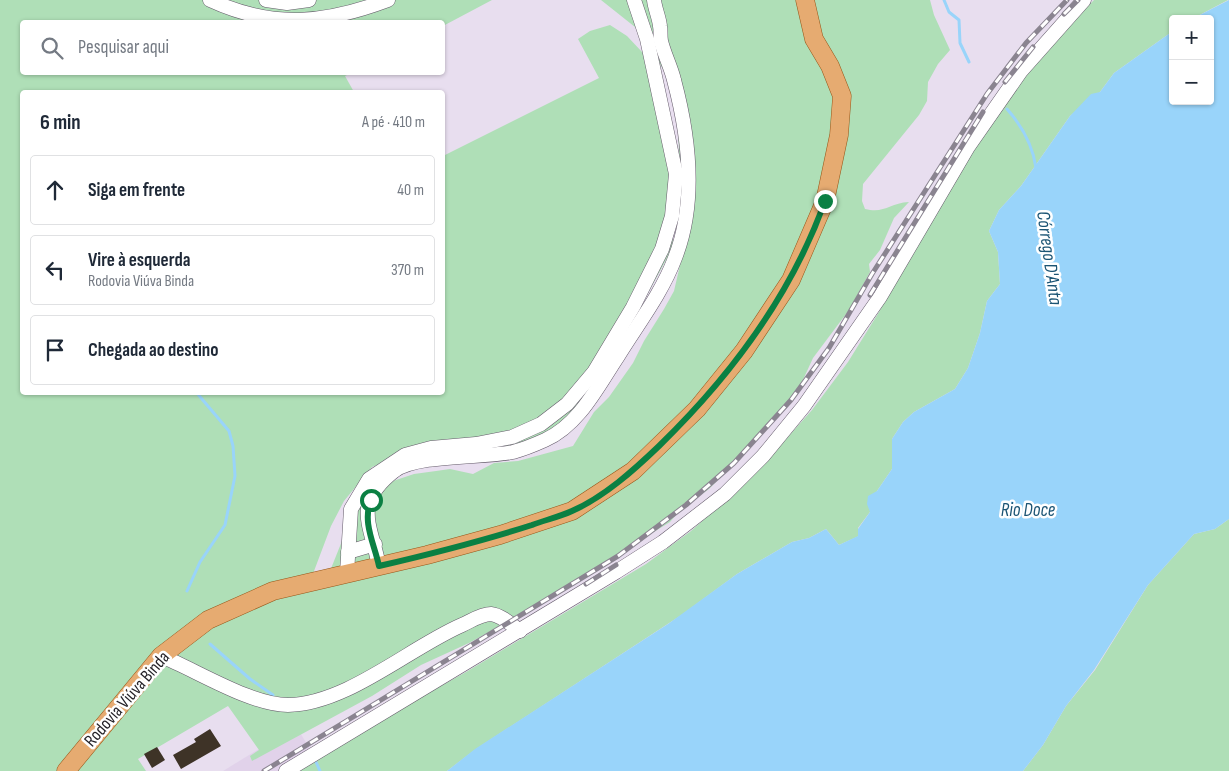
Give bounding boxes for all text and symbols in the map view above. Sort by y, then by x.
map controls [1169,15,1214,105]
button: + [1169,15,1214,60]
search box [20,20,445,75]
icon: search [38,34,66,62]
text: Pesquisar aqui [78,36,169,59]
button: − [1169,60,1214,105]
text: 6 min [40,110,81,135]
text: A pé · 410 m [362,113,425,132]
icon: ahead [41,176,69,204]
text: Siga em frente [88,179,185,202]
text: 40 m [397,181,424,200]
route end [814,190,837,213]
water label: Córrego D'Anta [1031,210,1067,307]
text: Vire à esquerda [88,249,190,272]
icon: left [41,256,69,284]
text: 370 m [391,261,424,280]
text: Rodovia Viúva Binda [88,272,194,291]
icon: arrive [41,336,69,364]
text: Chegada ao destino [88,339,218,362]
route start [360,489,383,512]
water label: Rio Doce [1001,499,1056,522]
street label: Rodovia Viúva Binda [80,647,174,751]

